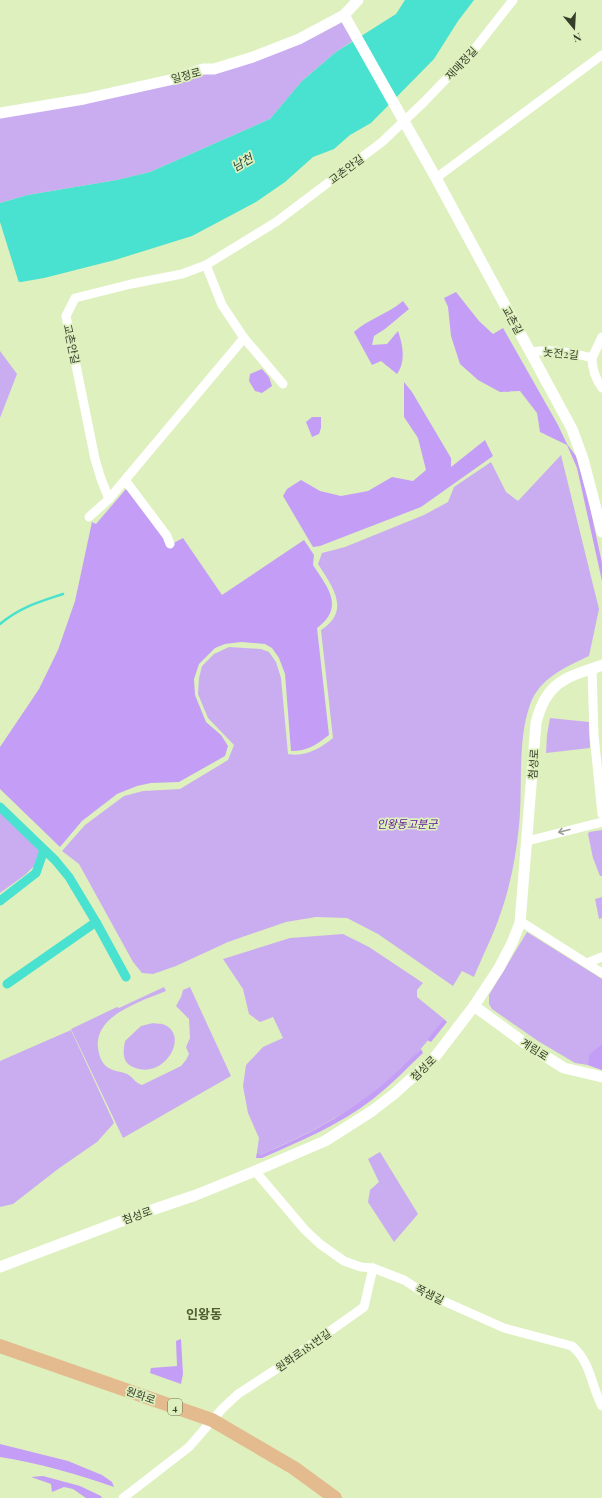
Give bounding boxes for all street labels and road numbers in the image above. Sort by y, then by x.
street label: 재매정길 [442,43,480,83]
street label: 일정로 [169,64,203,86]
street label: 교촌안길 [325,151,367,187]
street label: 교촌길 [499,303,527,337]
street label: 교촌안길 [60,323,84,365]
street label: 놋전2길 [542,344,580,362]
street label: 첨성로 [524,748,542,780]
street label: 계림로 [518,1034,552,1064]
street label: 첨성로 [407,1052,439,1084]
street label: 첨성로 [120,1203,154,1227]
street label: 쪽샘길 [413,1281,447,1307]
street label: 원화로181번길 [272,1325,334,1375]
street label: 원화로 [124,1383,158,1407]
road number: 4 [168,1399,182,1415]

